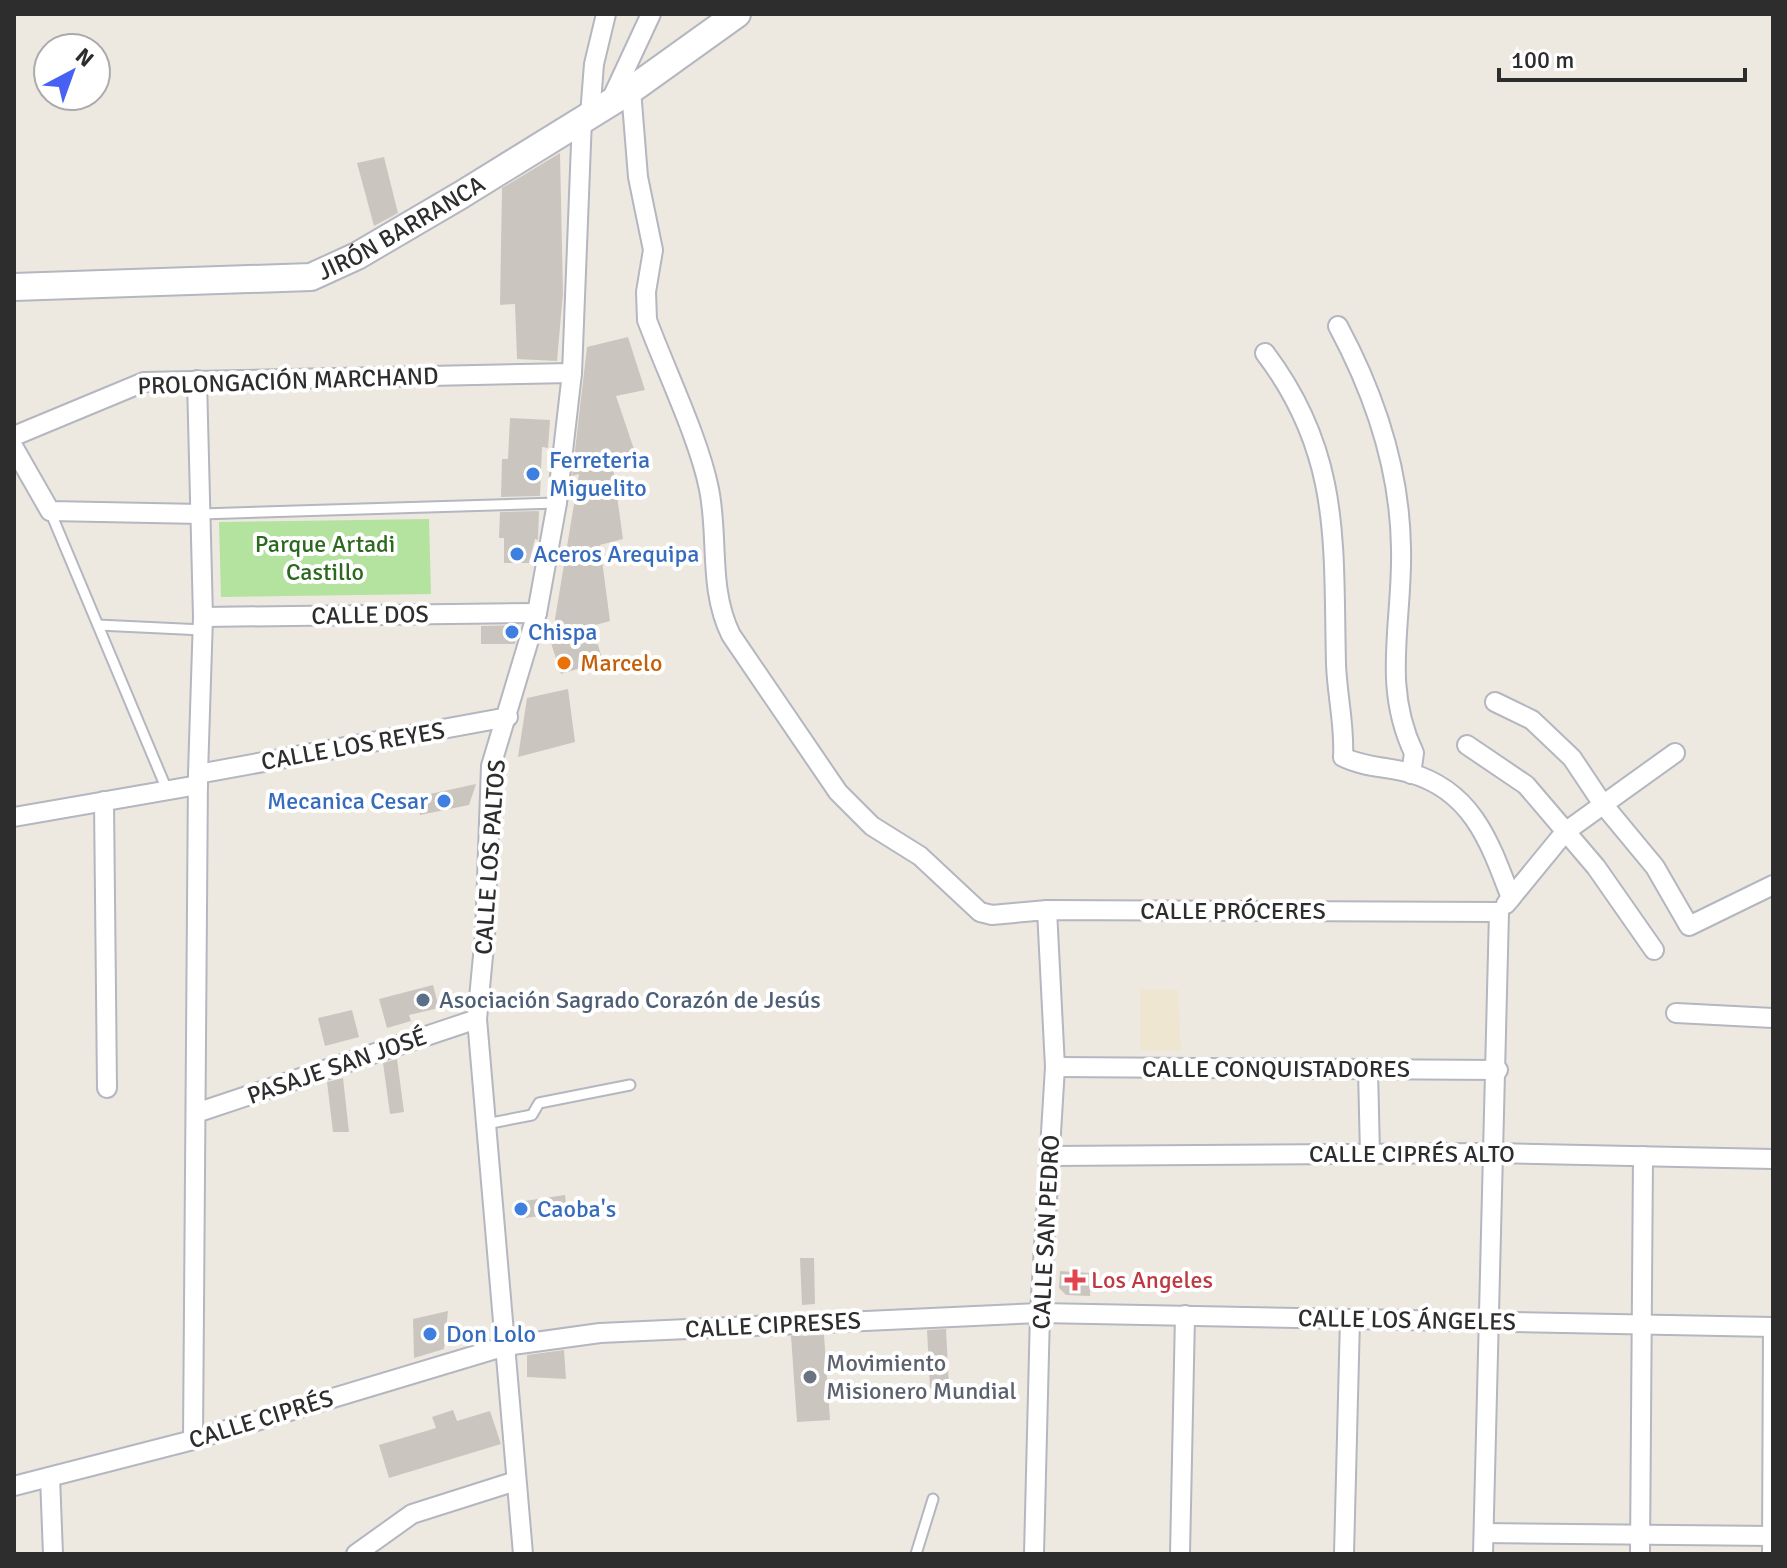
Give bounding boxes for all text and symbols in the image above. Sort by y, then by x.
north arrow [32,32,112,112]
scale bar [1499,32,1745,82]
text: N [70,42,99,72]
text: 100 m [1511,45,1574,75]
street label: JIRÓN BARRANCA [313,169,491,287]
street label: PROLONGACIÓN MARCHAND [137,361,439,401]
place label: Ferreteria Miguelito [549,445,650,503]
marker: Ferreteria Miguelito [524,465,542,483]
park label: Parque Artadi Castillo [255,529,395,587]
place label: Aceros Arequipa [533,539,700,569]
marker: Aceros Arequipa [508,545,526,563]
street label: CALLE DOS [311,599,429,631]
place label: Chispa [528,617,597,647]
marker: Chispa [503,623,521,641]
place label: Marcelo [580,648,662,678]
marker: Marcelo [555,654,573,672]
street label: CALLE LOS REYES [259,715,447,777]
street label: CALLE LOS PALTOS [468,758,512,956]
place label: Mecanica Cesar [267,786,428,816]
marker: Mecanica Cesar [435,792,453,810]
street label: CALLE PRÓCERES [1140,896,1326,926]
place label: Asociación Sagrado Corazón de Jesús [439,985,821,1015]
marker: Asociación Sagrado Corazón de Jesús [414,991,432,1009]
street label: PASAJE SAN JOSÉ [243,1021,431,1111]
street label: CALLE CONQUISTADORES [1142,1054,1410,1084]
street label: CALLE SAN PEDRO [1026,1134,1066,1330]
street label: CALLE CIPRÉS ALTO [1309,1139,1515,1169]
place label: Caoba's [537,1194,616,1224]
marker: Caoba's [512,1200,530,1218]
place label: Los Angeles [1091,1265,1213,1295]
marker: Los Angeles [1066,1271,1084,1289]
street label: CALLE LOS ÁNGELES [1298,1303,1516,1337]
street label: CALLE CIPRESES [684,1305,862,1345]
place label: Don Lolo [446,1319,536,1349]
marker: Don Lolo [421,1325,439,1343]
place label: Movimiento Misionero Mundial [826,1348,1017,1406]
marker: Movimiento Misionero Mundial [801,1368,819,1386]
street label: CALLE CIPRÉS [185,1383,337,1455]

